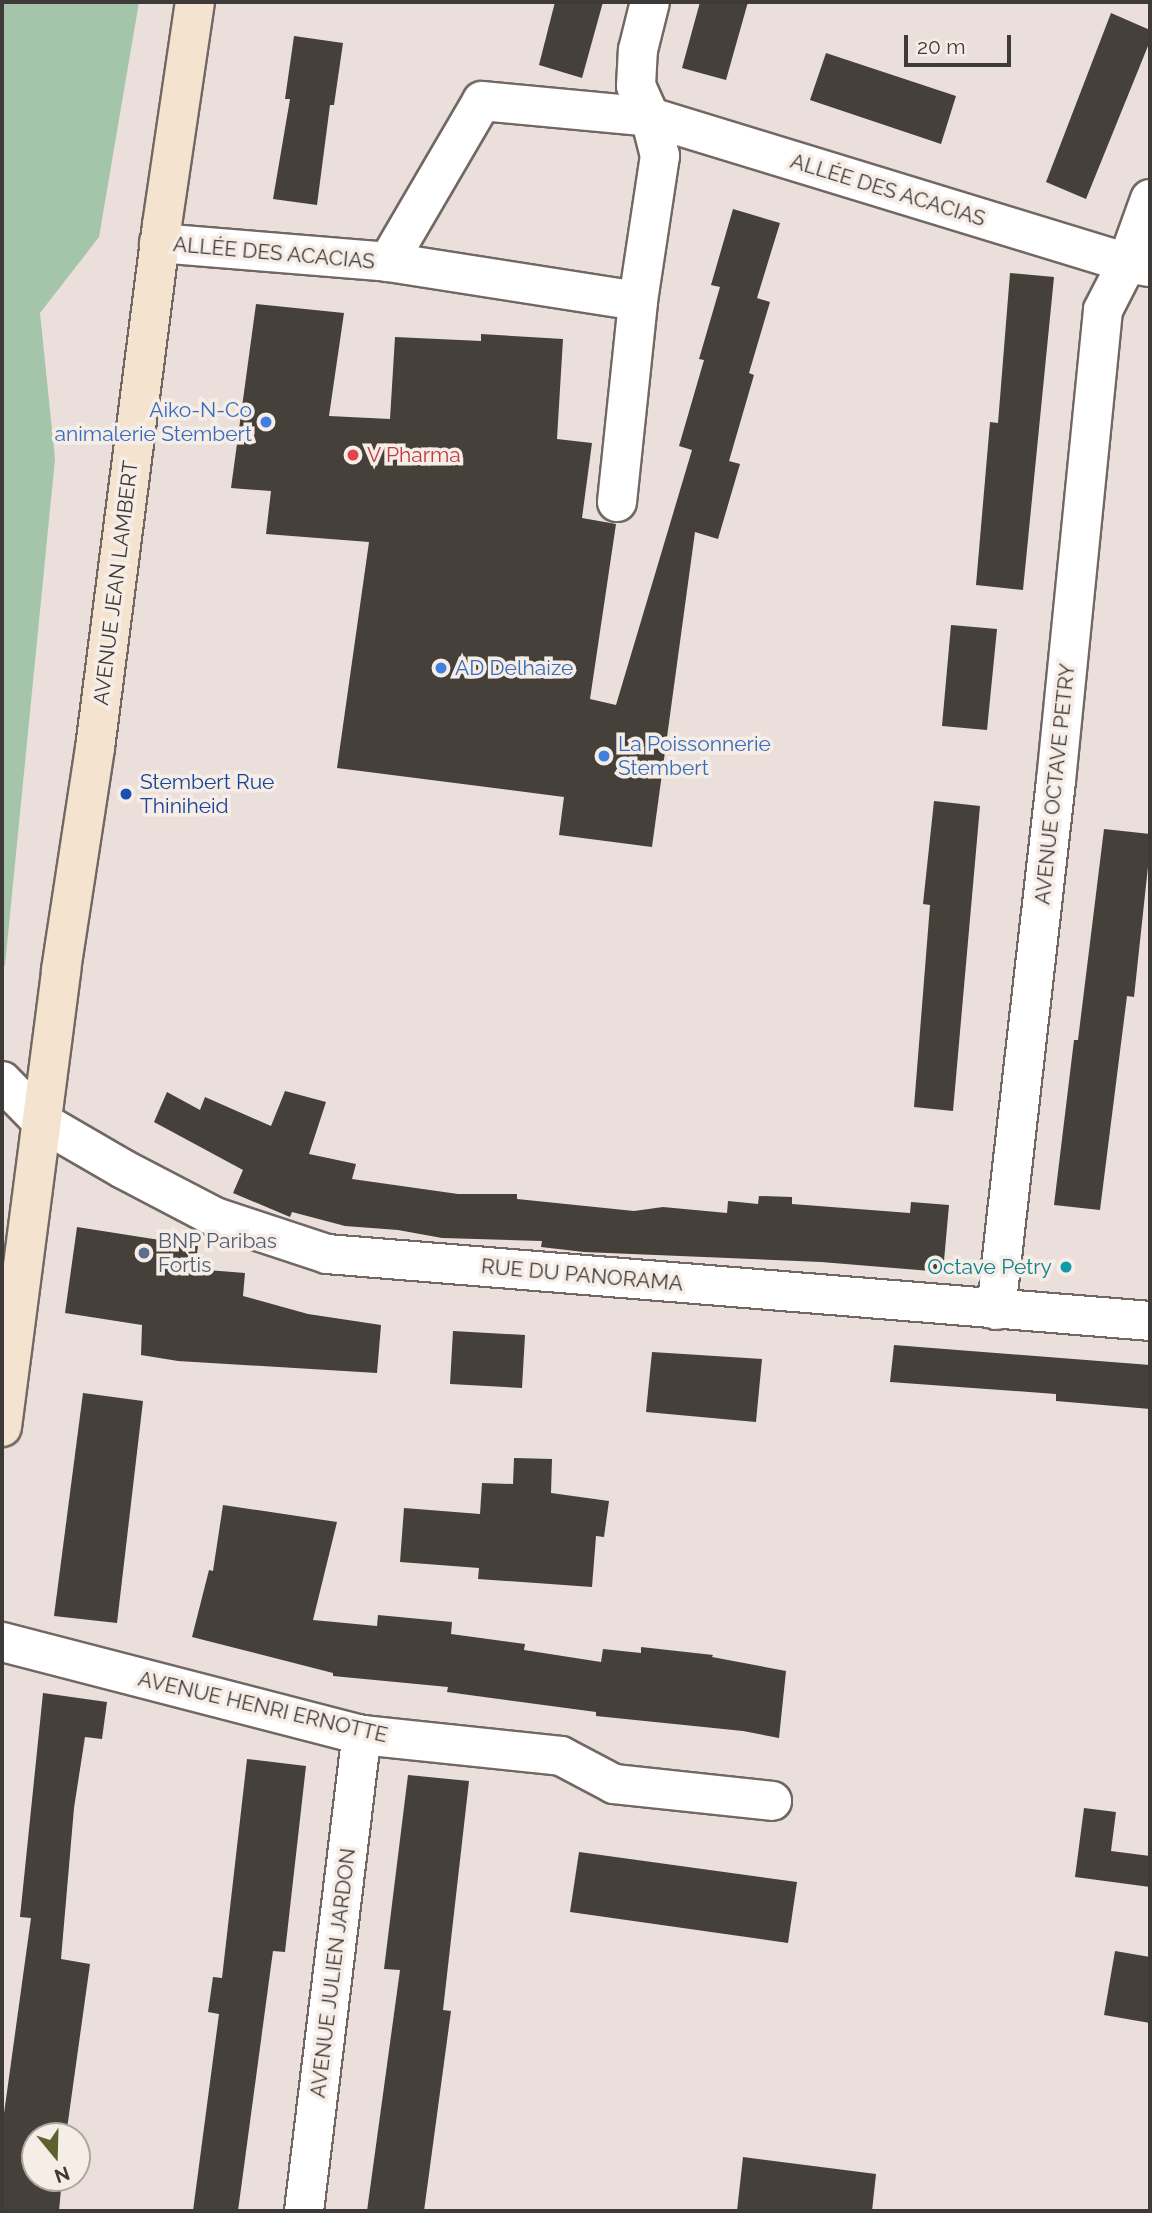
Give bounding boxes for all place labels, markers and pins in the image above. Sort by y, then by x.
place label: Aiko-N-Co animalerie Stembert [55,397,252,447]
marker: Aiko-N-Co animalerie Stembert [258,414,274,430]
place label: V Pharma [367,442,461,468]
marker: V Pharma [345,447,361,463]
place label: AD Delhaize [455,655,573,681]
marker: AD Delhaize [433,660,449,676]
place label: La Poissonnerie Stembert [618,731,771,781]
marker: La Poissonnerie Stembert [596,748,612,764]
place label: Stembert Rue Thiniheid [140,769,274,819]
marker: Stembert Rue Thiniheid [118,786,134,802]
place label: BNP Paribas Fortis [158,1228,277,1278]
marker: BNP Paribas Fortis [136,1245,152,1261]
place label: Octave Petry [927,1254,1052,1280]
marker: Octave Petry [1058,1259,1074,1275]

